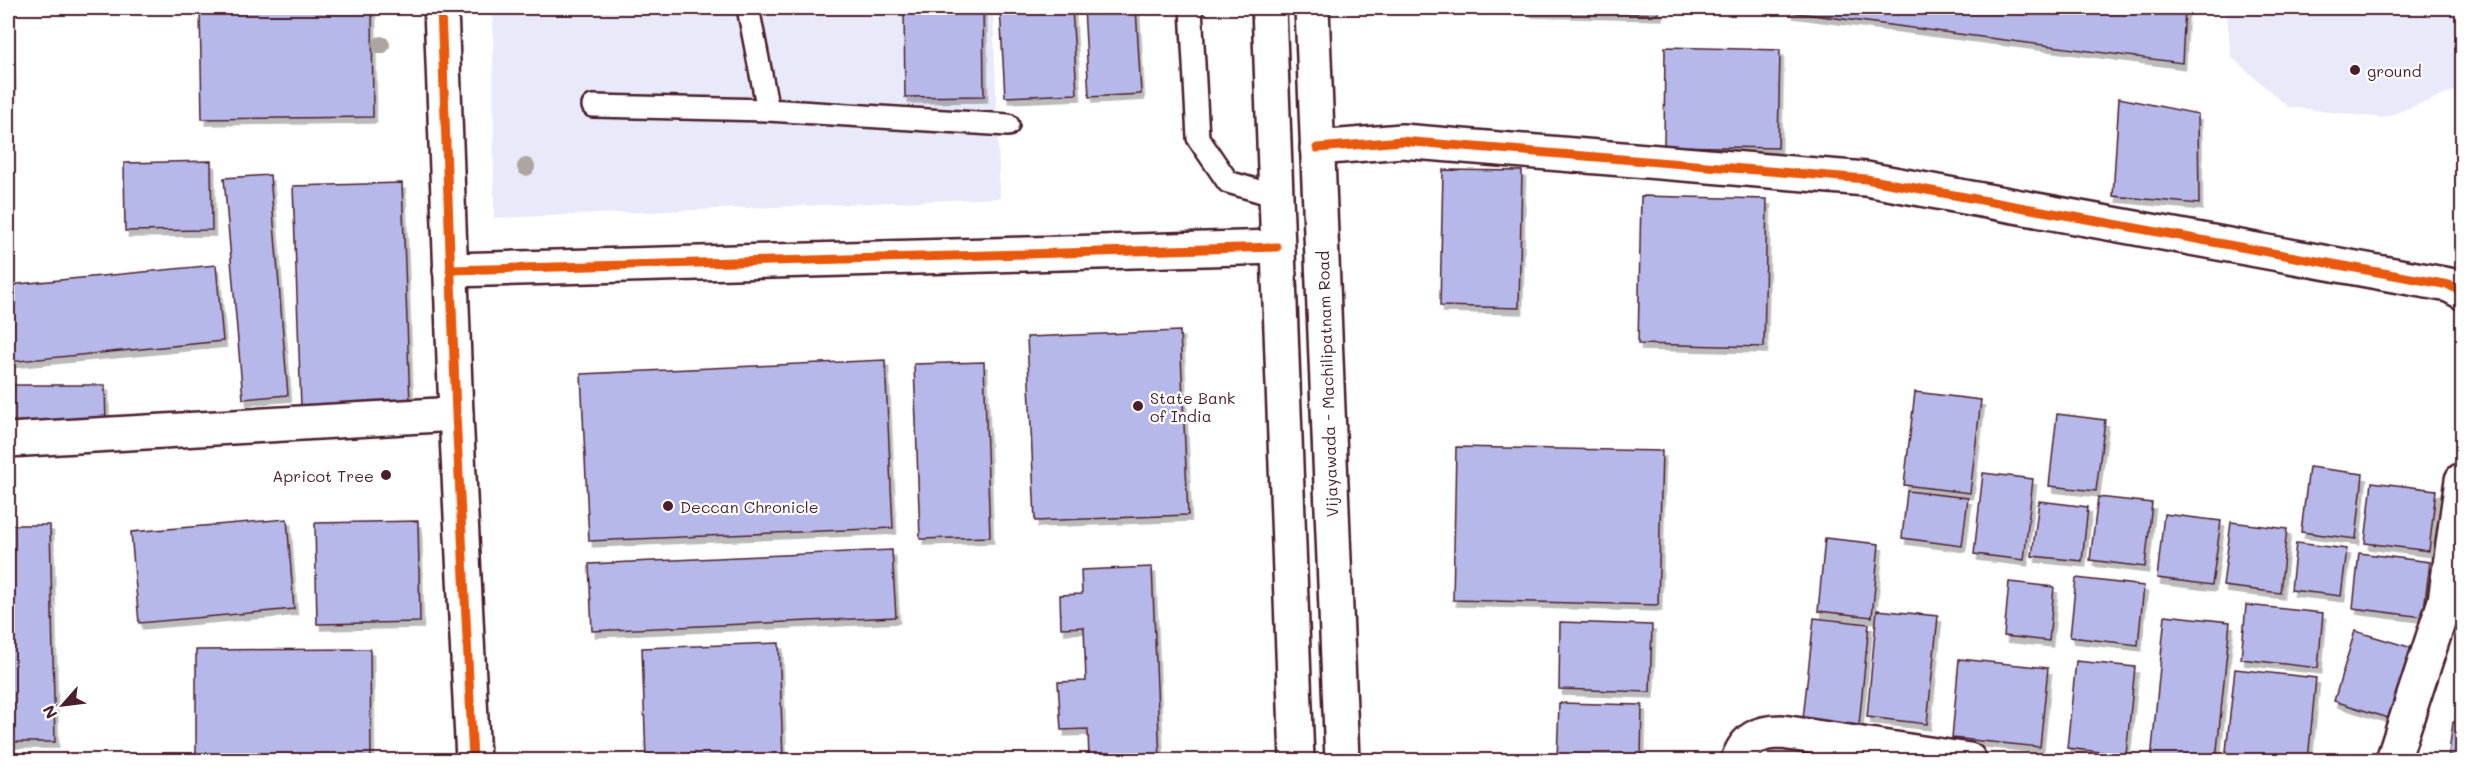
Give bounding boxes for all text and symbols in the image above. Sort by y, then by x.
place label: ground [2367,60,2422,81]
marker: ground [2348,63,2362,77]
street label: Vijayawada - Machilipatnam Road [1312,250,1342,518]
place label: State Bank of India [1150,387,1235,426]
marker: State Bank of India [1131,399,1145,413]
place label: Apricot Tree [272,465,374,486]
marker: Apricot Tree [379,468,393,482]
place label: Deccan Chronicle [680,496,819,517]
marker: Deccan Chronicle [661,499,675,513]
north arrow [33,675,93,735]
text: N [37,702,61,723]

